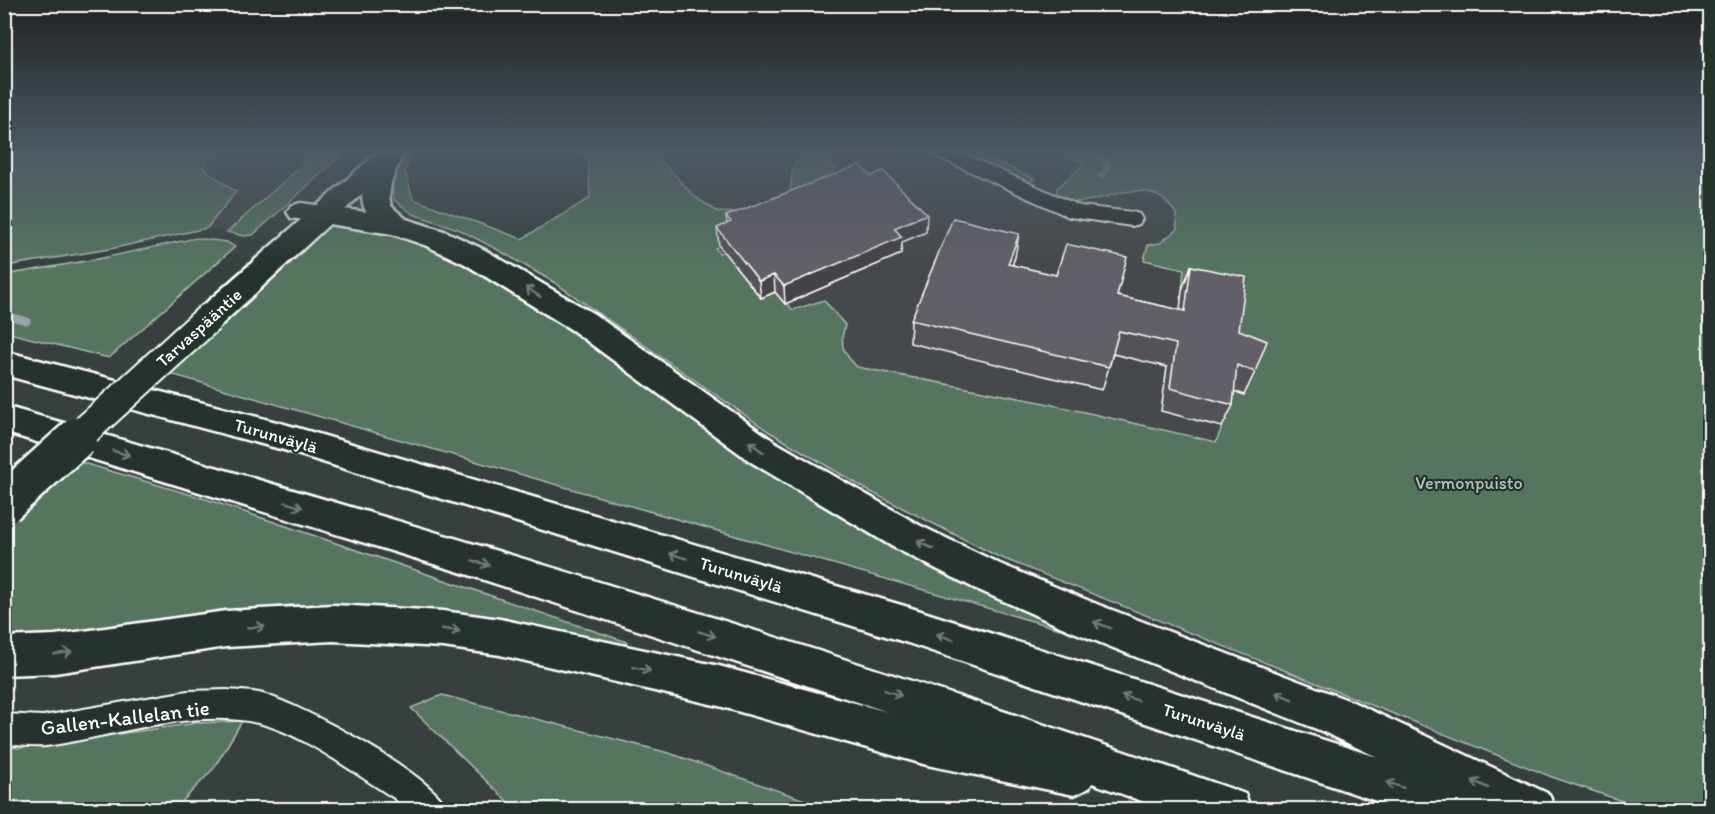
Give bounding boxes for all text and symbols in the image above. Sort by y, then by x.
street label: Tarvaspääntie [152,284,246,372]
one-way arrow [525,286,542,298]
street label: Turunväylä [232,414,321,459]
one-way arrow [749,441,765,453]
one-way arrow [111,448,130,459]
park label: Vermonpuisto [1415,472,1523,494]
one-way arrow [284,500,303,511]
one-way arrow [916,539,934,550]
one-way arrow [669,550,688,561]
street label: Turunväylä [697,552,786,598]
one-way arrow [471,558,490,569]
one-way arrow [1093,619,1112,630]
one-way arrow [246,621,265,632]
one-way arrow [440,625,460,636]
one-way arrow [697,629,716,640]
one-way arrow [936,631,955,642]
one-way arrow [52,647,72,658]
one-way arrow [632,663,651,675]
one-way arrow [883,688,902,699]
one-way arrow [1275,690,1294,701]
one-way arrow [1121,691,1140,702]
street label: Gallen-Kallelan tie [39,695,211,740]
street label: Turunväylä [1160,698,1249,746]
one-way arrow [1387,778,1405,789]
one-way arrow [1471,778,1489,790]

